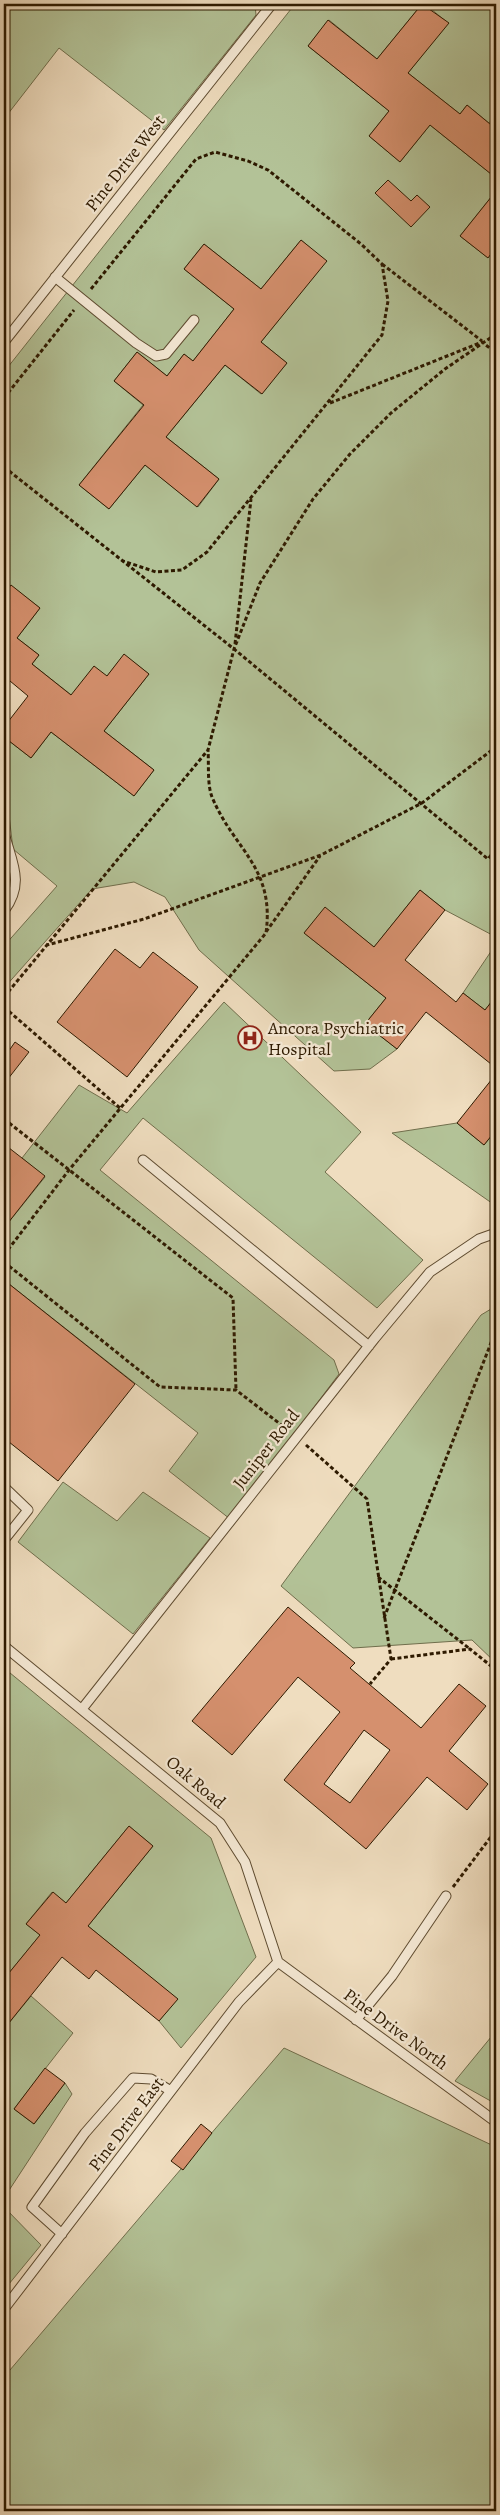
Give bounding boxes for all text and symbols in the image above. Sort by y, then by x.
street label: Pine Drive West [80,109,170,216]
place label: Ancora Psychiatric Hospital [267,1016,404,1061]
hospital icon: Ancora Psychiatric Hospital [237,1025,263,1051]
street label: Juniper Road [227,1404,305,1494]
street label: Oak Road [161,1750,231,1814]
street label: Pine Drive North [339,1983,454,2075]
street label: Pine Drive East [83,2072,169,2176]

